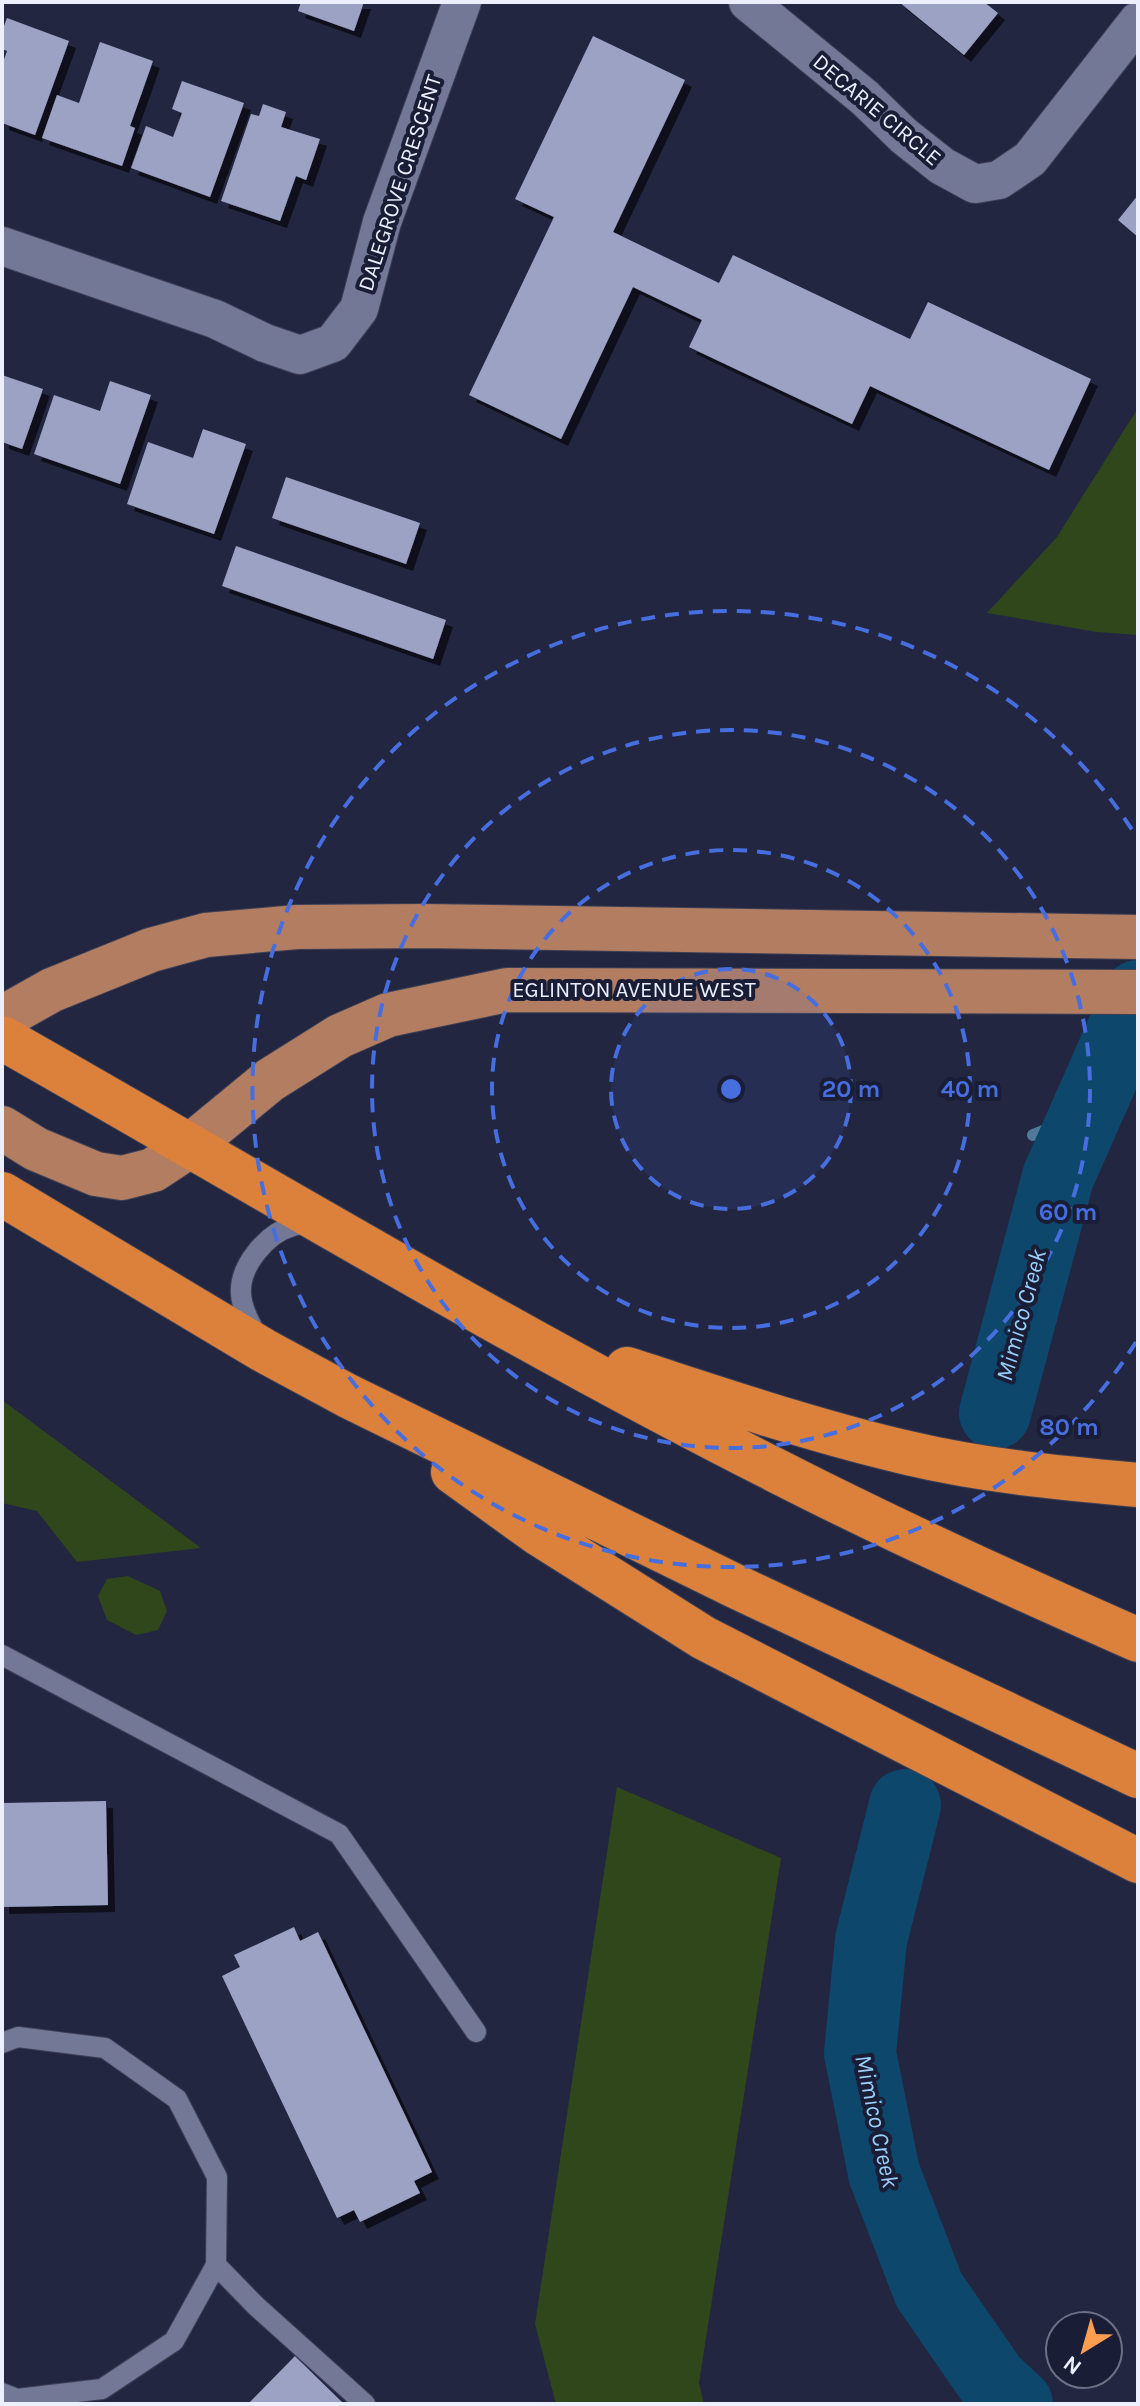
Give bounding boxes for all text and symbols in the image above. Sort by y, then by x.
street label: DECARIE CIRCLE [808,49,946,171]
street label: DALEGROVE CRESCENT [353,72,447,294]
street label: EGLINTON AVENUE WEST [512,977,756,1003]
centre of rings [717,1075,745,1103]
text: 20 m [822,1075,880,1103]
text: 40 m [941,1075,999,1103]
text: 60 m [1039,1198,1097,1226]
water label: Mimico Creek [990,1245,1052,1384]
text: 80 m [1039,1413,1099,1441]
water label: Mimico Creek [849,2052,905,2191]
north arrow [1044,2310,1124,2390]
text: N [1058,2350,1087,2380]

